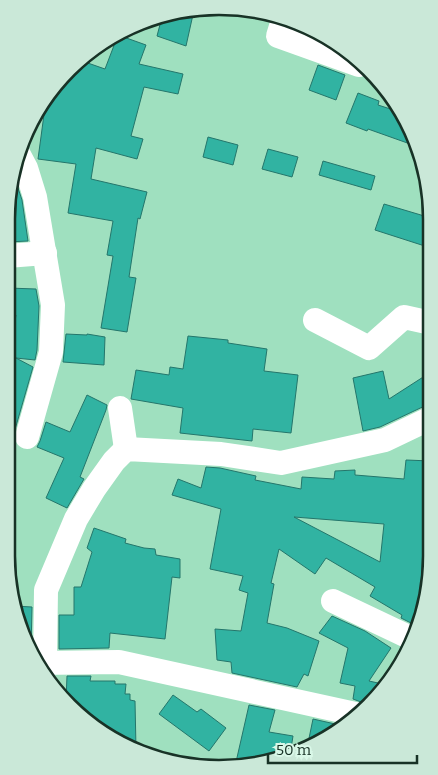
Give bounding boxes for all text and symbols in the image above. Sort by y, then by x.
scale bar [268,732,417,764]
text: 50 m [276,741,312,759]

